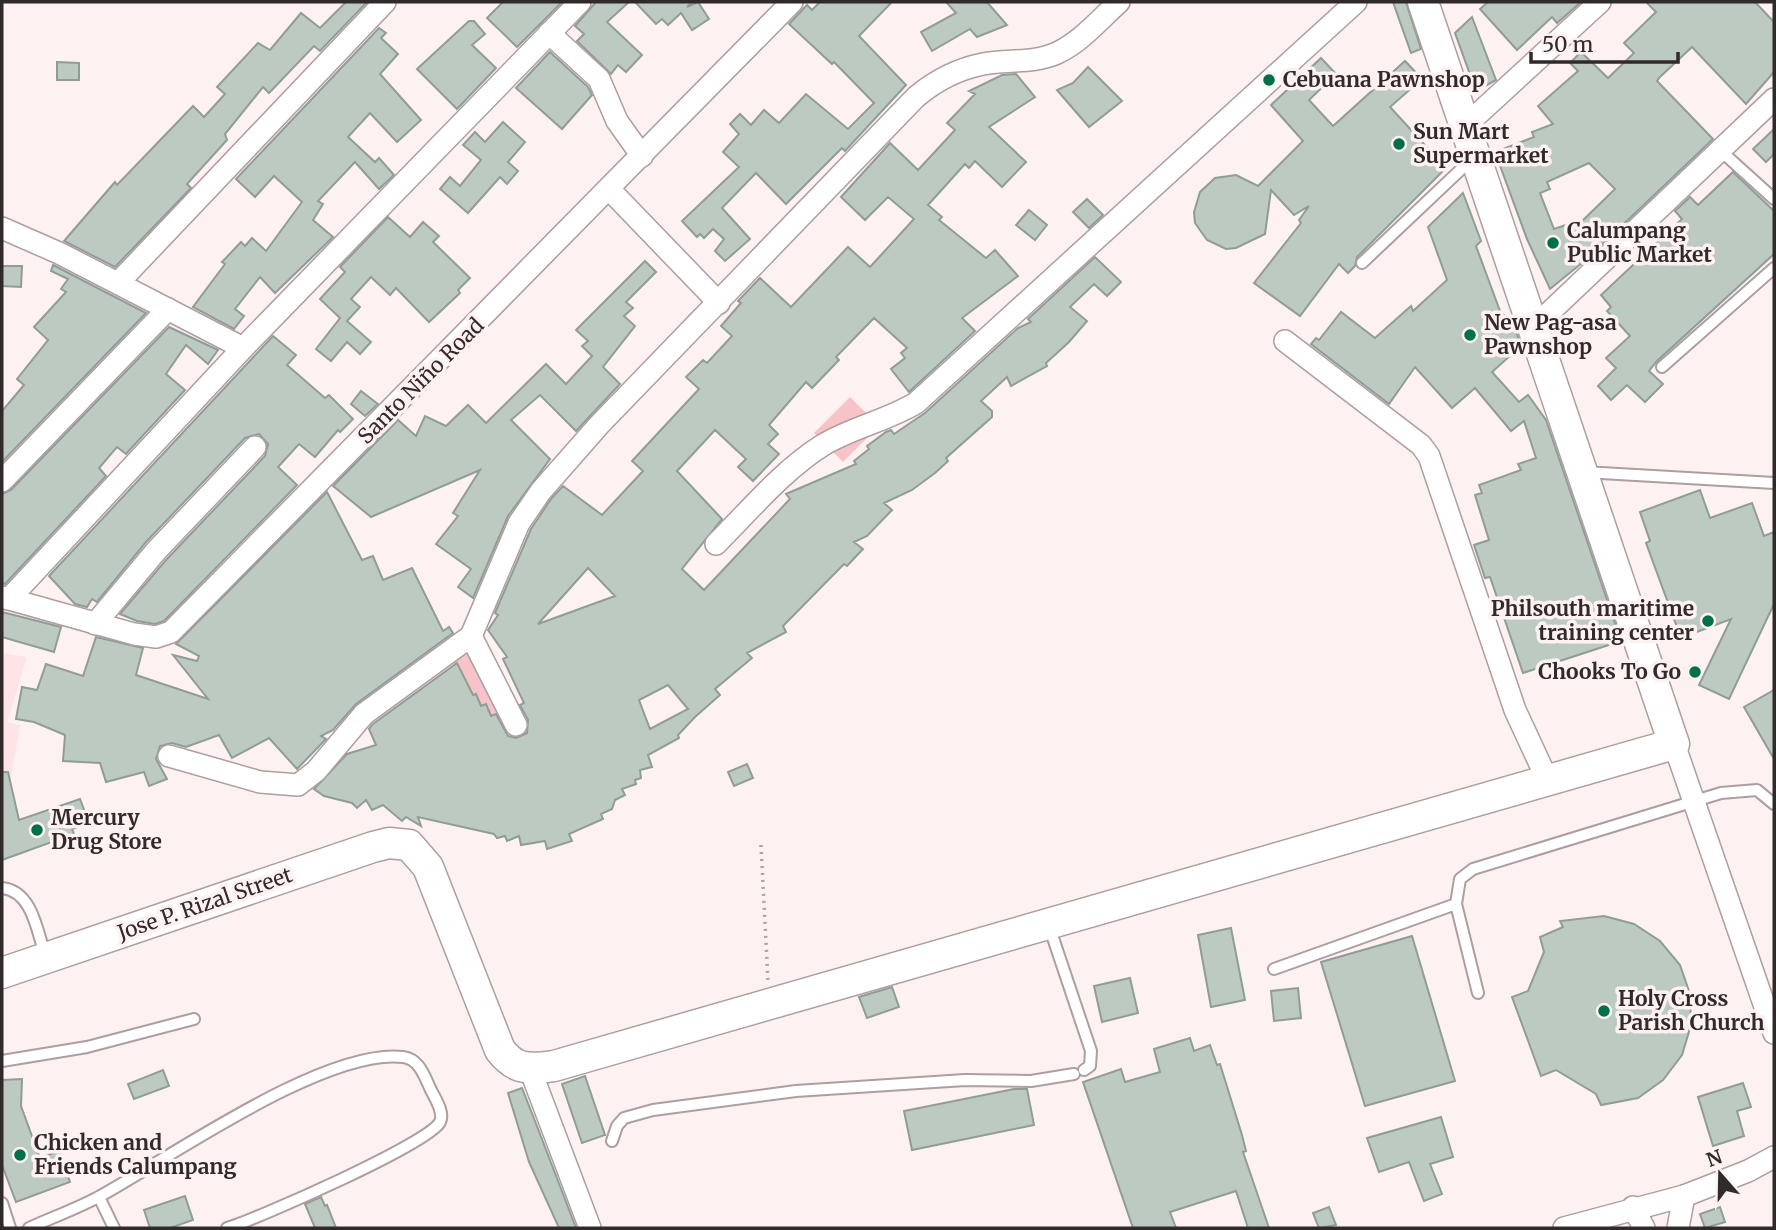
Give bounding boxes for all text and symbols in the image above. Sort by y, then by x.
scale bar [1531,21,1678,65]
text: 50 m [1542,31,1593,58]
place label: Cebuana Pawnshop [1283,66,1485,93]
marker: Cebuana Pawnshop [1261,72,1277,88]
place label: Sun Mart Supermarket [1413,118,1549,169]
marker: Sun Mart Supermarket [1391,136,1407,152]
place label: Calumpang Public Market [1567,217,1712,268]
marker: Calumpang Public Market [1545,235,1561,251]
place label: New Pag-asa Pawnshop [1484,309,1617,360]
street label: Santo Niño Road [352,312,490,449]
marker: New Pag-asa Pawnshop [1462,327,1478,343]
place label: Philsouth maritime training center [1491,595,1694,646]
marker: Philsouth maritime training center [1700,613,1716,629]
place label: Chooks To Go [1538,658,1681,685]
marker: Chooks To Go [1687,664,1703,680]
place label: Mercury Drug Store [51,804,162,855]
marker: Mercury Drug Store [29,822,45,838]
street label: Jose P. Rizal Street [113,861,296,946]
place label: Holy Cross Parish Church [1618,985,1764,1036]
marker: Holy Cross Parish Church [1596,1003,1612,1019]
place label: Chicken and Friends Calumpang [34,1129,237,1180]
north arrow [1685,1139,1755,1209]
text: N [1703,1144,1725,1172]
marker: Chicken and Friends Calumpang [12,1147,28,1163]

